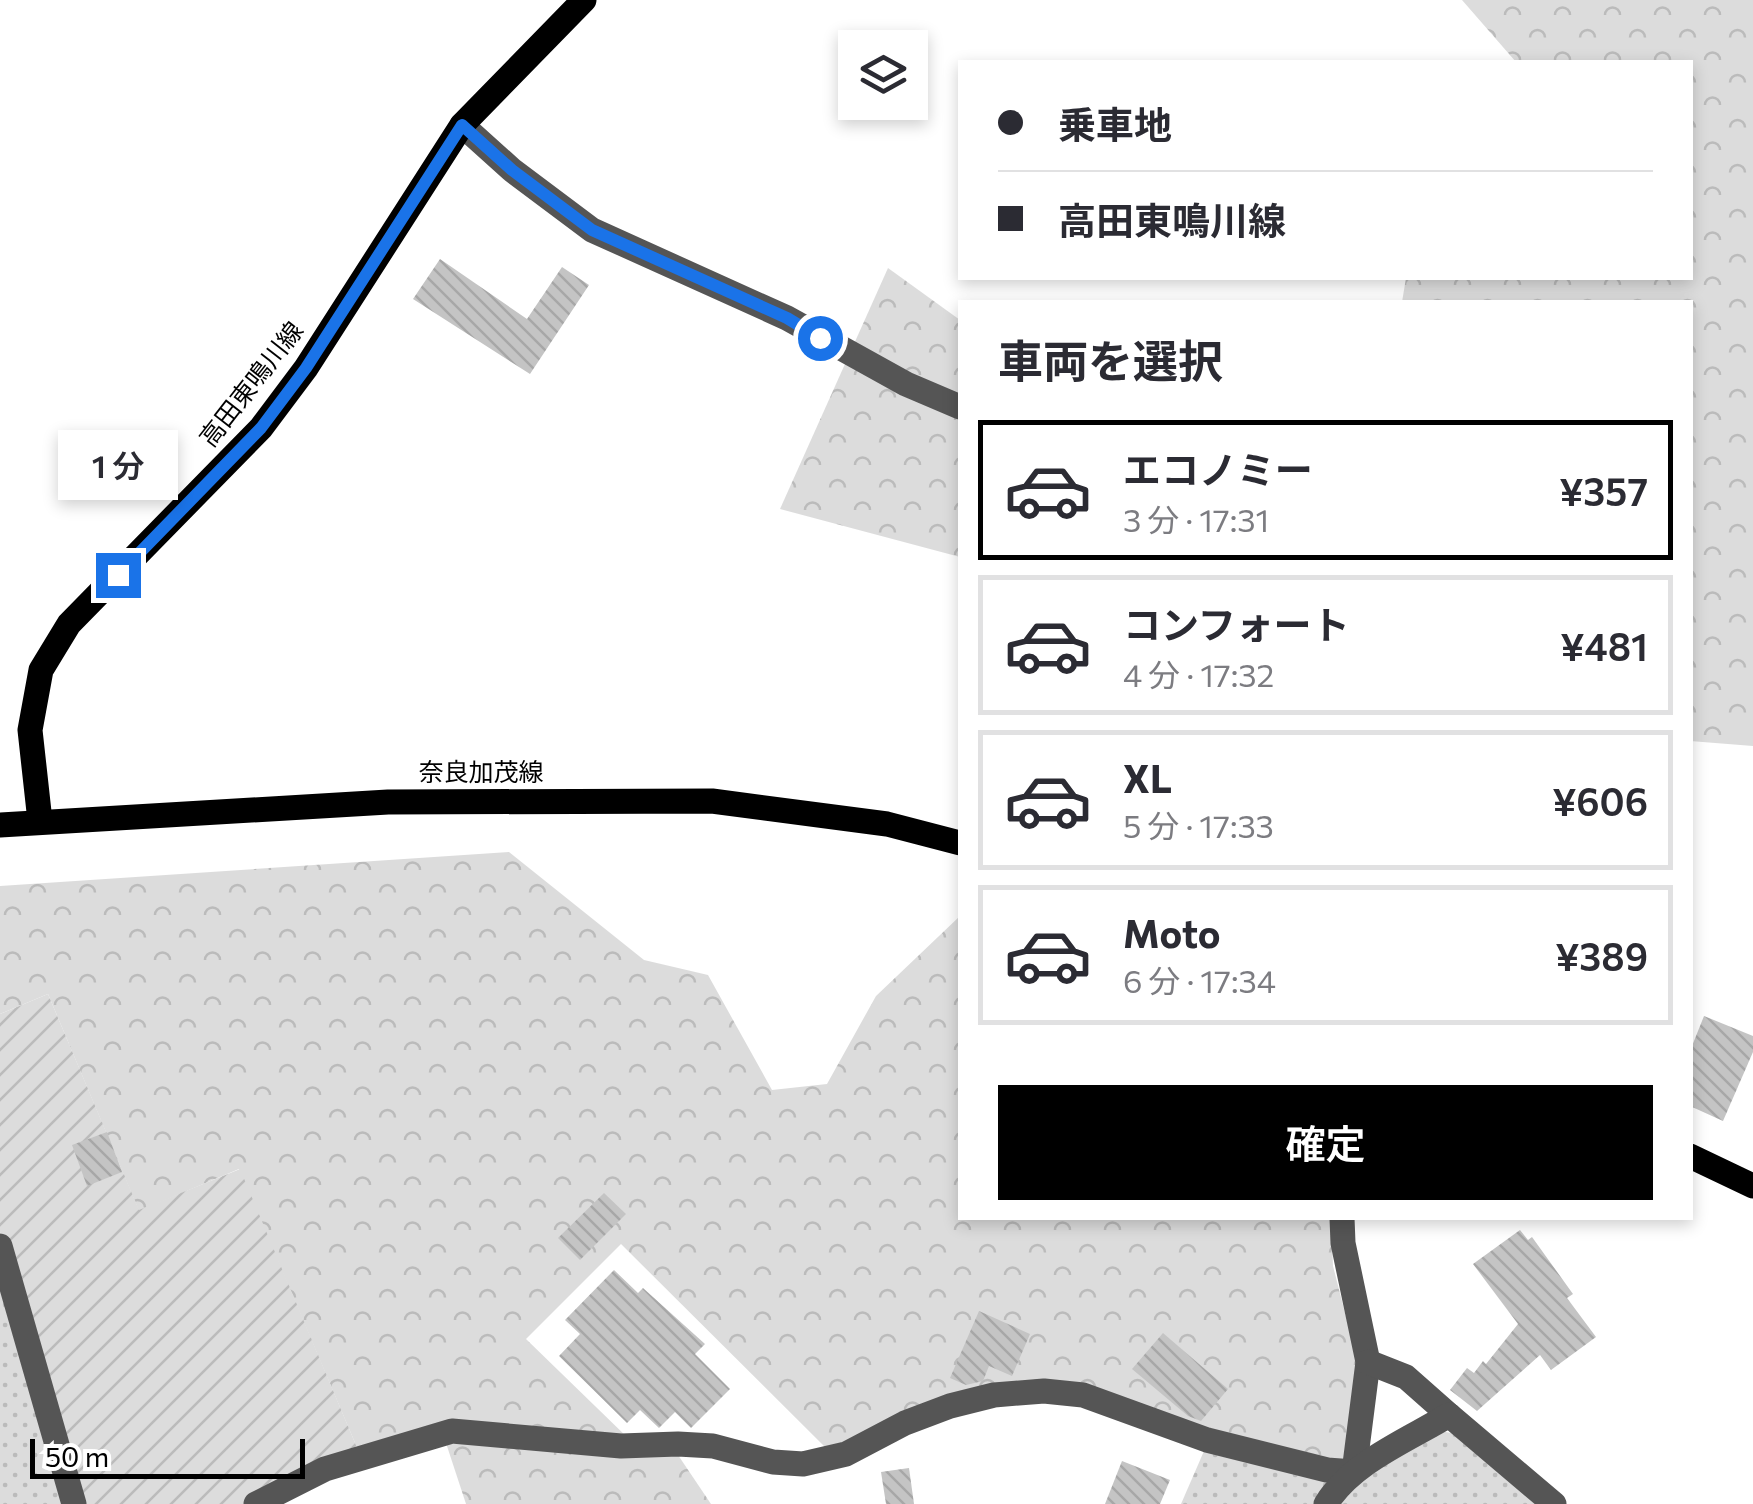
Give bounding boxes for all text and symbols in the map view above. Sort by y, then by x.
map controls [838,30,928,120]
button: layers [838,30,928,120]
text: 乗車地 [1058,100,1172,147]
text: 高田東鳴川線 [1058,196,1286,243]
street label: 高田東鳴川線 [192,315,308,452]
route start [798,316,843,361]
text: 車両を選択 [998,332,1223,387]
callout: 1 分 [58,430,178,500]
text: 1 分 [92,445,144,485]
icon: car [1003,445,1093,535]
text: エコノミー [1123,445,1313,492]
text: ¥357 [1559,467,1648,514]
text: 3 分 · 17:31 [1123,499,1269,539]
route end [96,553,141,598]
icon: car [1003,600,1093,690]
text: コンフォート [1123,600,1350,647]
text: ¥481 [1560,622,1648,669]
text: 4 分 · 17:32 [1123,654,1274,694]
text: XL [1123,754,1172,801]
icon: car [1003,755,1093,845]
street label: 奈良加茂線 [418,756,544,786]
text: ¥606 [1552,777,1648,824]
text: 5 分 · 17:33 [1123,805,1274,845]
text: Moto [1123,909,1221,956]
icon: car [1003,910,1093,1000]
text: ¥389 [1555,932,1648,979]
text: 6 分 · 17:34 [1123,960,1276,1000]
button: 確定 [998,1085,1653,1200]
scale bar [30,1434,305,1478]
text: 50 m [45,1439,109,1473]

